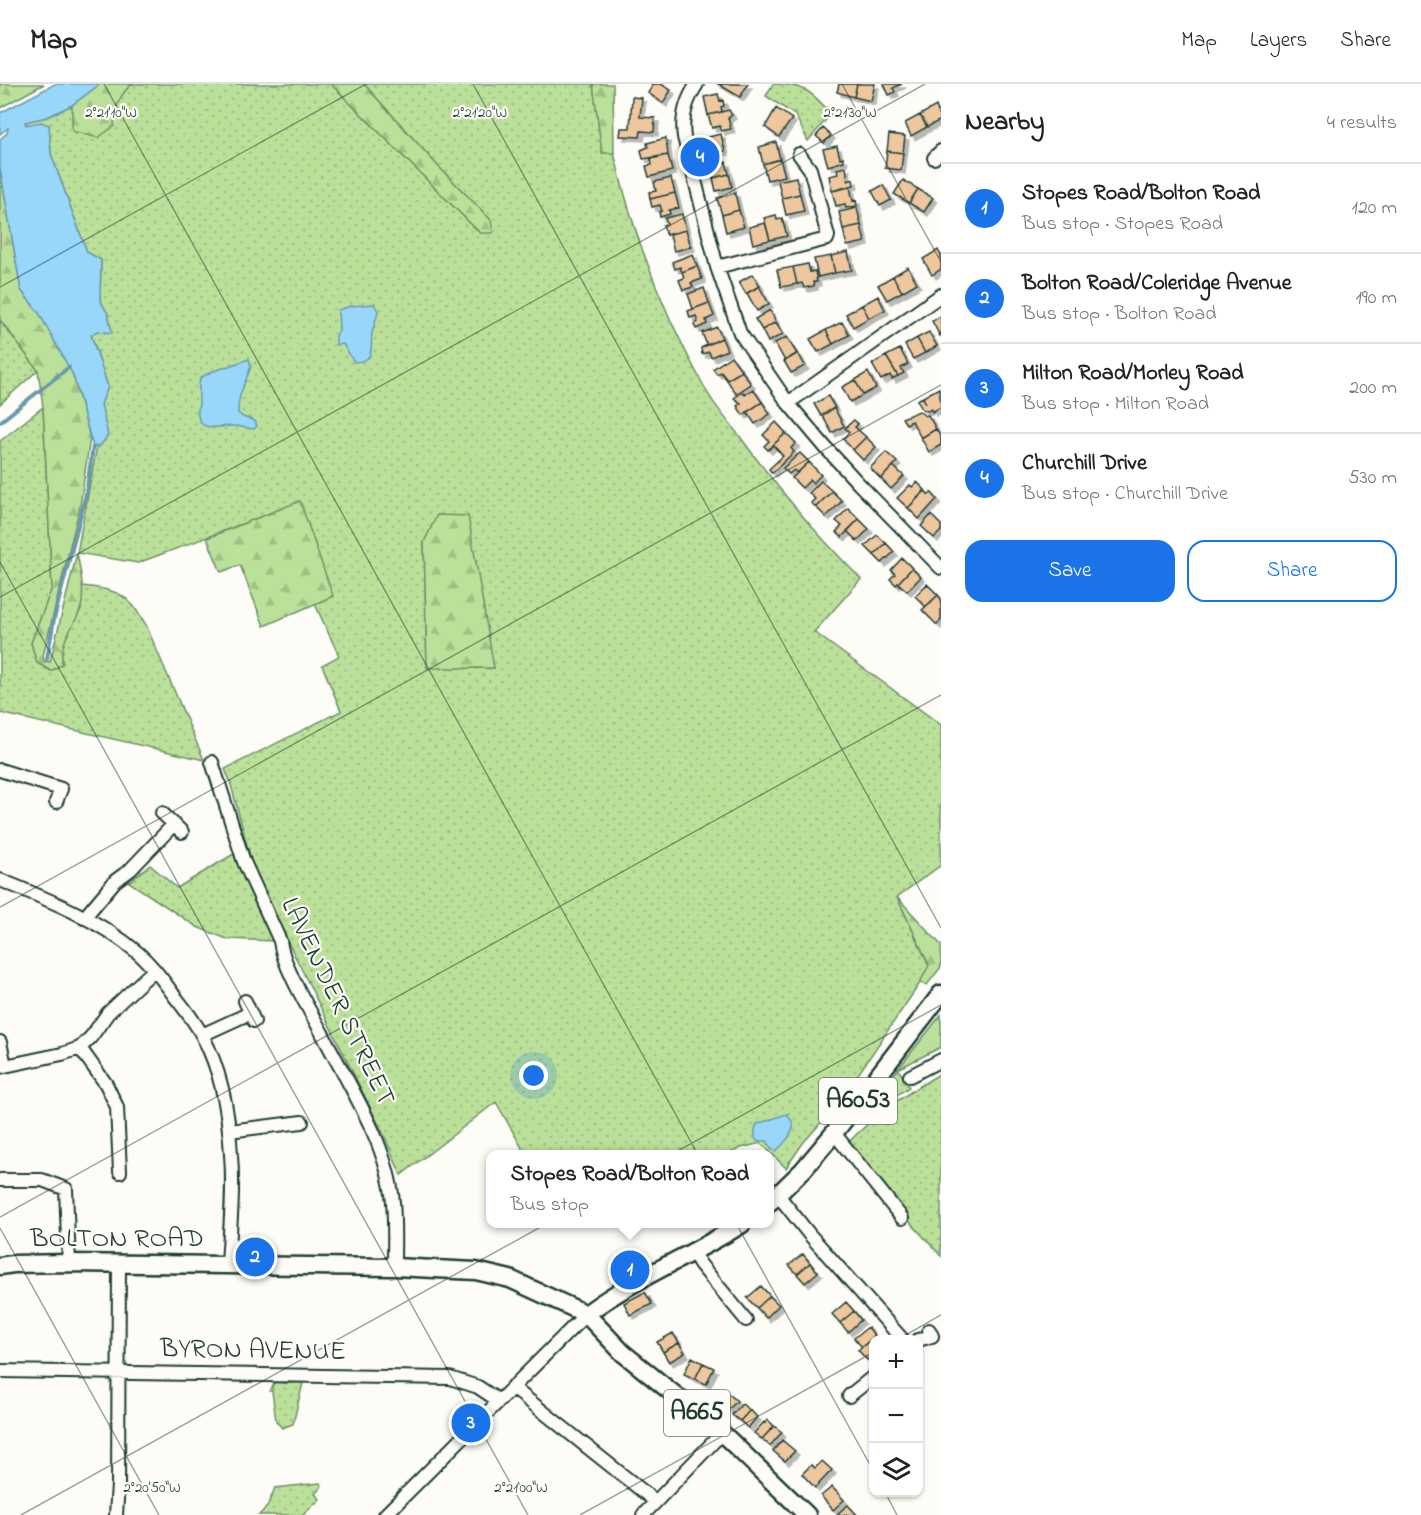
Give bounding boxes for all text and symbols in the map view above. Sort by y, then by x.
text: Map [30,21,77,62]
text: Map [1181,26,1217,56]
text: Layers [1250,26,1307,56]
text: Share [1340,26,1391,56]
text: 2°21'10"W [85,102,137,124]
text: 2°21'20"W [453,102,507,124]
text: 2°21'30"W [823,102,877,124]
text: Nearby [965,104,1044,142]
text: 4 results [1327,109,1397,138]
pin: 4 [680,134,720,180]
text: Stopes Road/Bolton Road [1022,178,1260,210]
text: 1 [981,194,988,223]
text: 120 m [1352,194,1397,223]
text: Bus stop · Stopes Road [1022,210,1223,239]
text: Bolton Road/Coleridge Avenue [1022,268,1292,300]
text: 2 [980,284,989,313]
text: 190 m [1355,284,1397,313]
text: Bus stop · Bolton Road [1022,300,1217,329]
text: Milton Road/Morley Road [1022,358,1244,390]
text: 3 [980,374,989,403]
text: 200 m [1349,374,1397,403]
text: Bus stop · Milton Road [1022,390,1209,419]
text: Churchill Drive [1022,448,1147,480]
text: 4 [980,464,989,493]
text: 530 m [1348,464,1397,493]
text: Bus stop · Churchill Drive [1022,480,1228,509]
button: Save [965,540,1175,602]
button: Share [1187,540,1397,602]
street label: LAVENDER STREET [270,891,404,1113]
your location [519,1061,548,1090]
road number: A6053 [819,1078,897,1124]
popup [486,1150,774,1228]
text: Stopes Road/Bolton Road [511,1159,749,1191]
text: Bus stop [511,1191,589,1220]
street label: BOLTON ROAD [29,1220,204,1259]
pin: 2 [236,1234,274,1280]
pin: 1 [610,1248,650,1292]
street label: BYRON AVENUE [159,1330,346,1372]
map controls [869,1335,923,1497]
button: + [869,1335,923,1389]
button: − [869,1389,923,1443]
road number: A665 [664,1390,730,1436]
pin: 3 [452,1400,490,1446]
button: layers [869,1443,923,1497]
text: 2°20'50"W [123,1477,181,1499]
text: 2°21'00"W [494,1477,548,1499]

